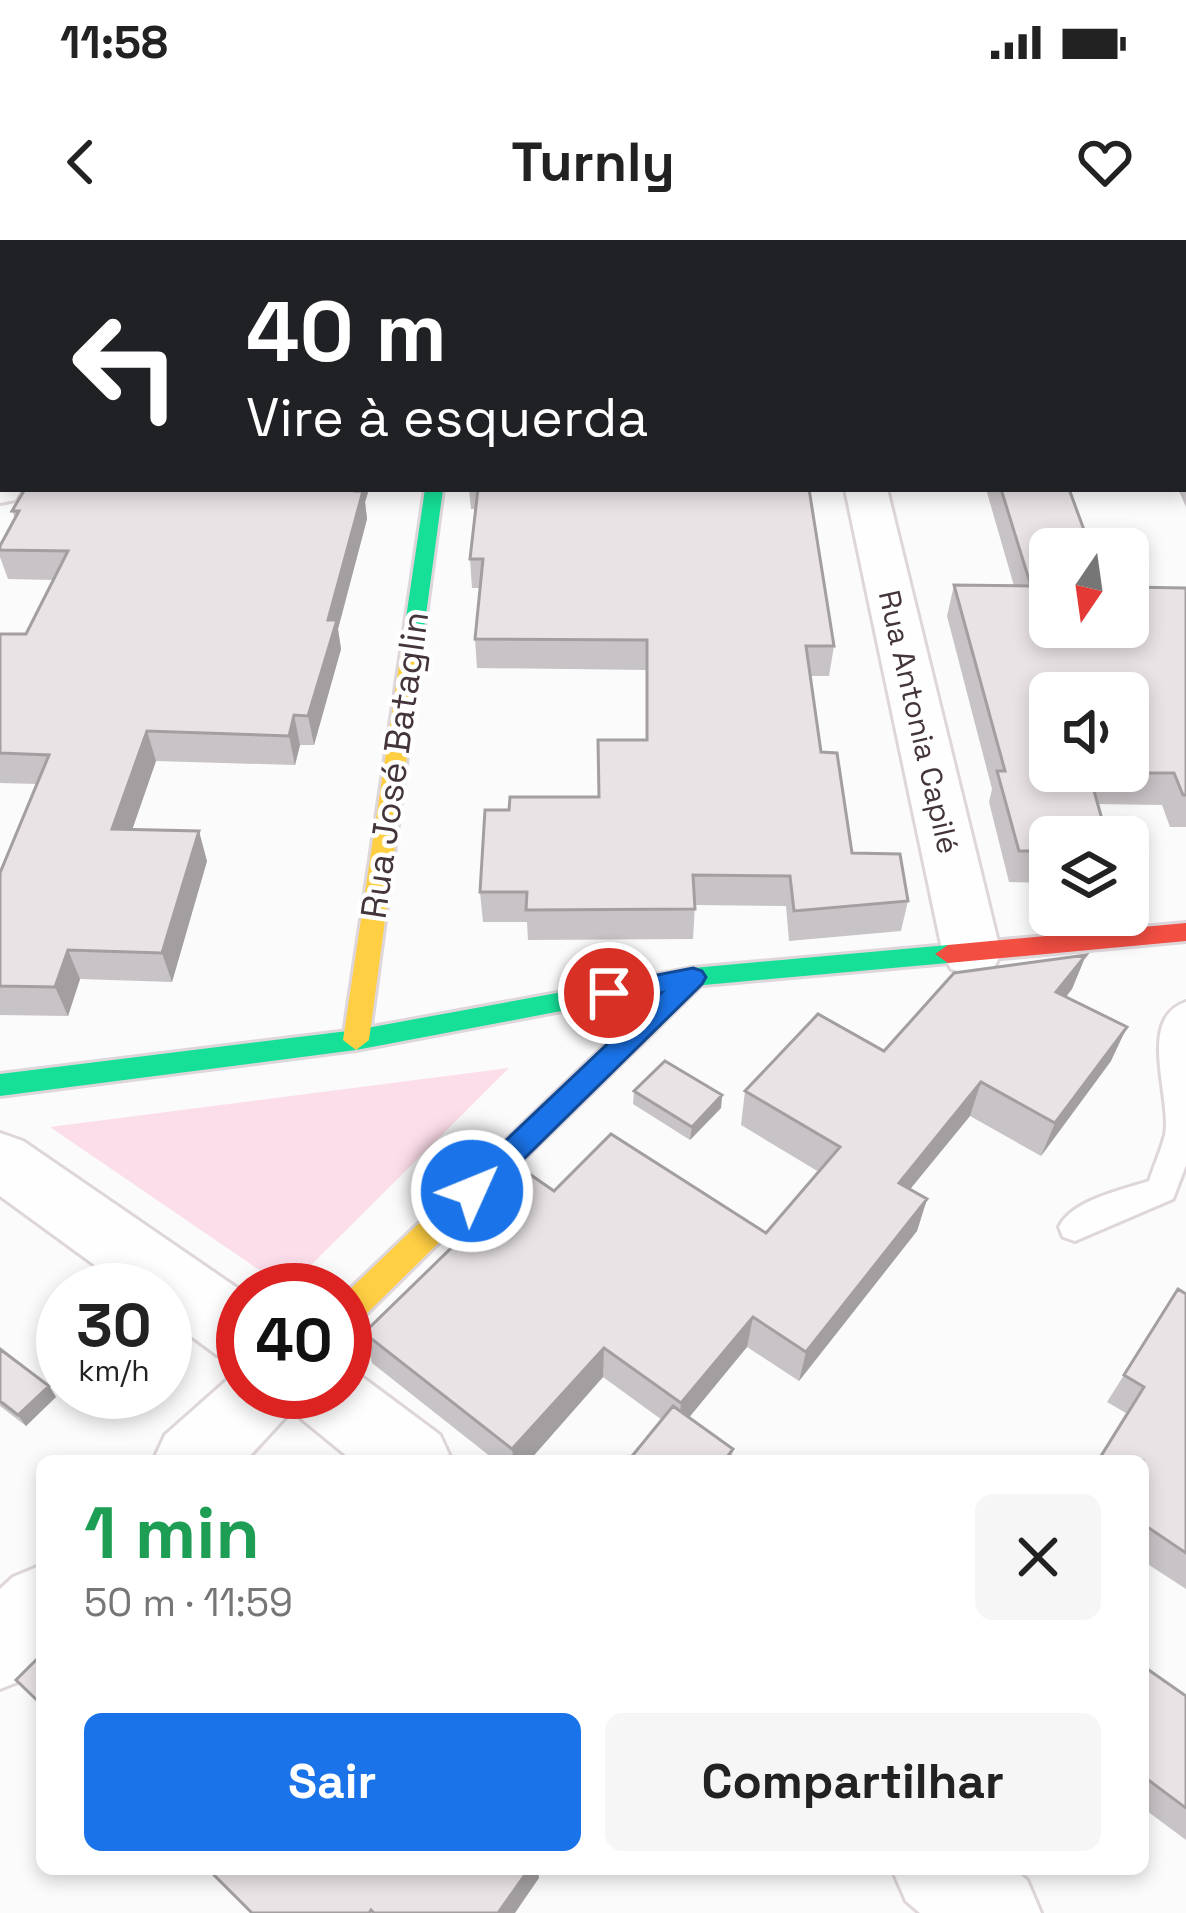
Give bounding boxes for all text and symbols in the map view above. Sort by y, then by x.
text: 11:58 [60,14,168,71]
text: Turnly [511,128,675,197]
icon: back [48,129,114,195]
icon: heart [1072,129,1138,195]
text: 40 m [246,278,447,386]
icon: left [48,288,204,444]
text: Vire à esquerda [246,383,648,452]
north arrow [1029,528,1149,648]
map controls [1029,528,1149,936]
street label: Rua Antonia Capilé [870,586,968,858]
street label: Rua José Bataglin [351,608,439,922]
button: sound [1029,672,1149,792]
button: layers [1029,816,1149,936]
pin [558,942,660,1044]
icon: arrive [576,960,642,1026]
position arrow [409,1128,535,1254]
speed limit sign: 40 [216,1263,372,1419]
text: 30 [76,1287,152,1364]
text: km/h [78,1351,150,1390]
text: 1 min [84,1487,260,1579]
button: close [975,1494,1101,1620]
text: 50 m · 11:59 [84,1578,293,1627]
button: Sair [84,1713,581,1851]
button: Compartilhar [605,1713,1101,1851]

